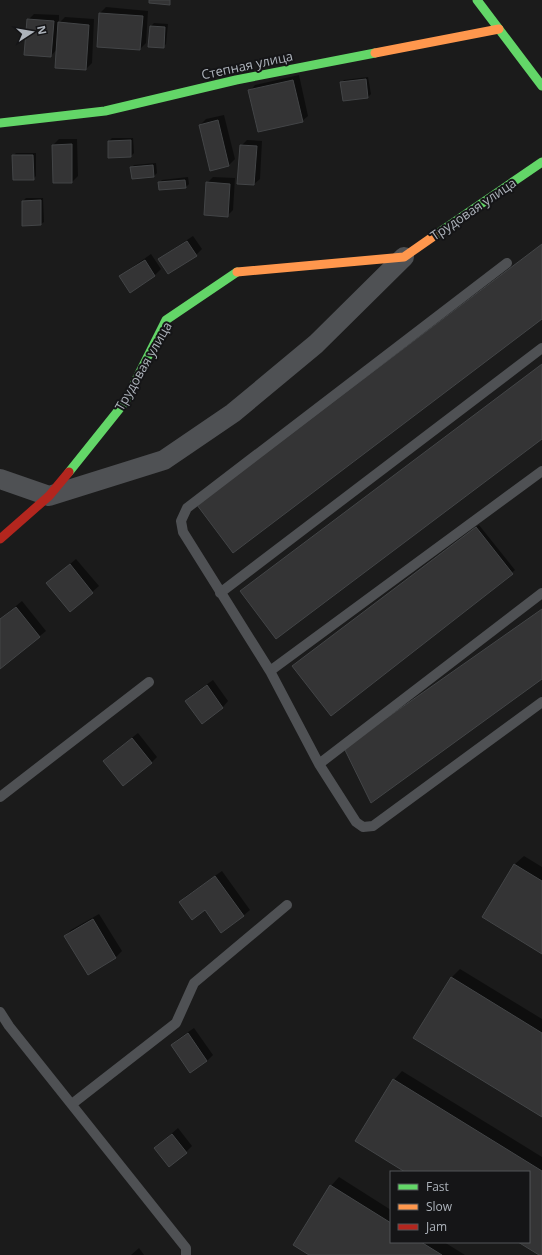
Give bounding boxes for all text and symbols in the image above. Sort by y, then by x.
north arrow [12,12,52,52]
text: N [34,24,51,36]
street label: Степная улица [200,46,294,84]
street label: Трудовая улица [427,174,519,244]
street label: Трудовая улица [110,318,176,414]
legend [390,1171,530,1243]
text: Fast [426,1178,449,1195]
text: Slow [426,1198,453,1215]
text: Jam [425,1218,447,1235]

